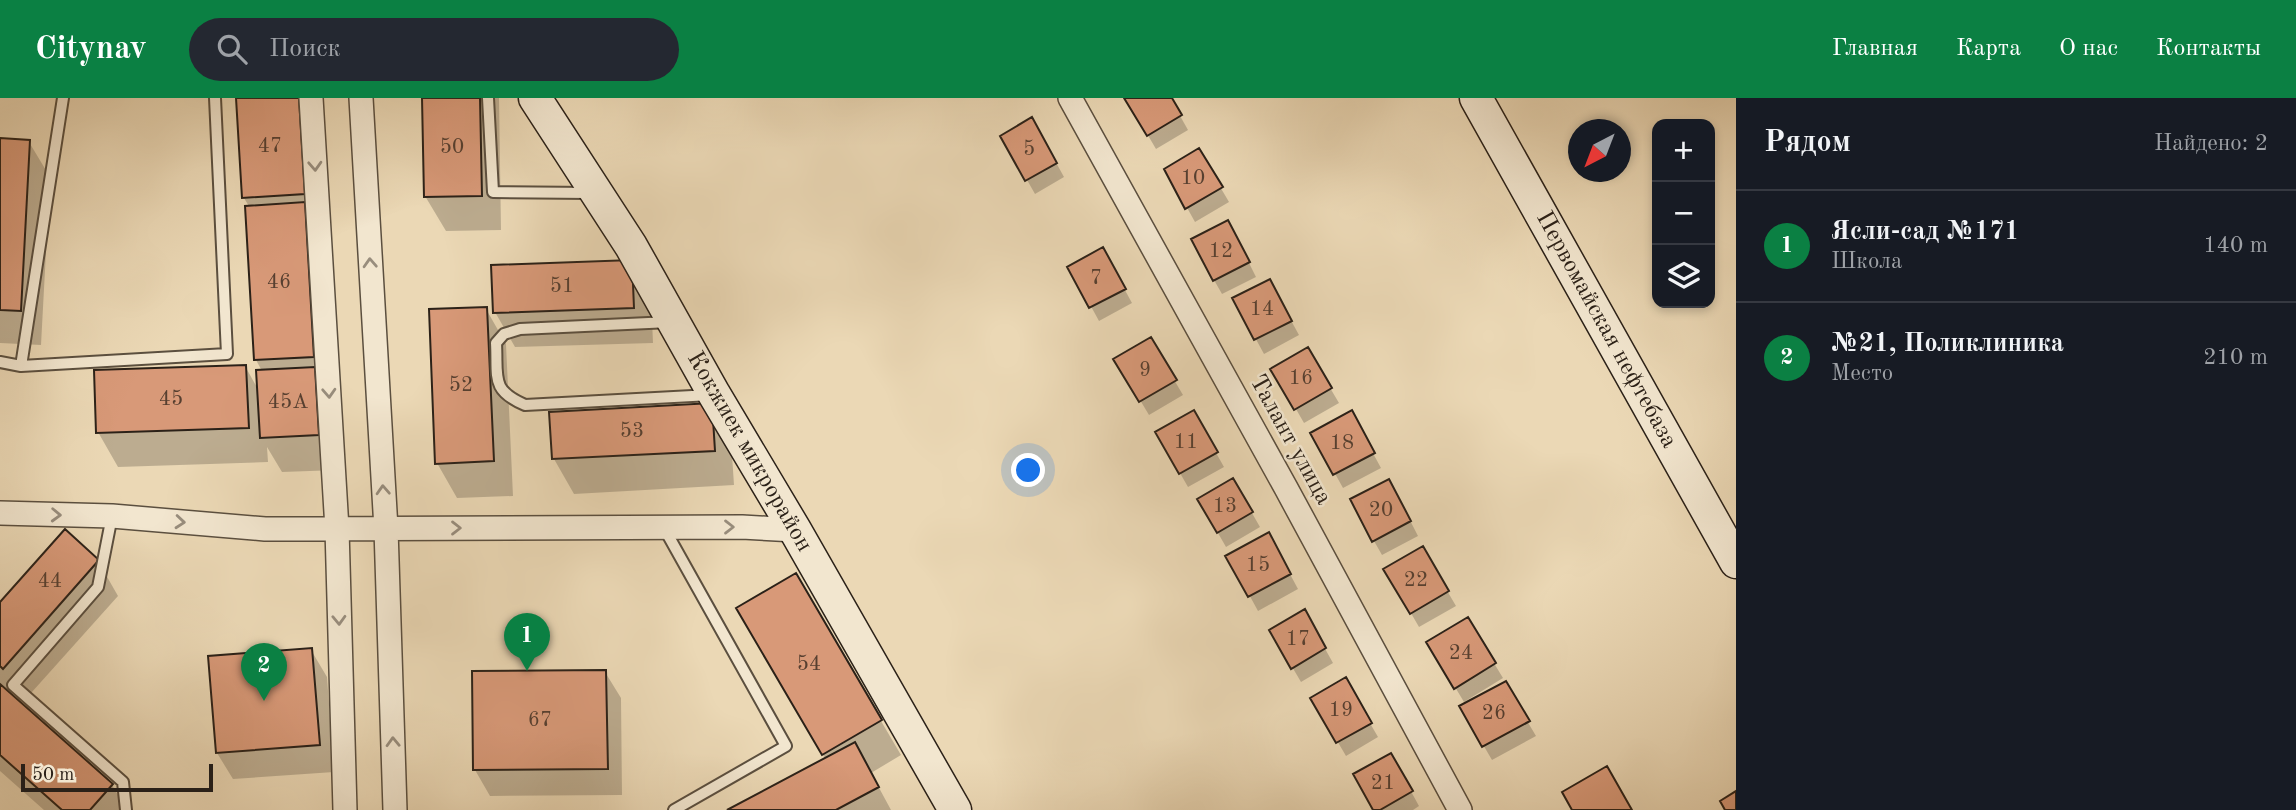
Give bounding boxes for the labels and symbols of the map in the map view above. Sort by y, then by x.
north arrow [1568,119,1631,182]
house number: 47 [258,136,282,157]
house number: 50 [440,137,464,158]
house number: 5 [1023,139,1035,160]
one-way arrow [307,161,322,172]
house number: 10 [1181,168,1205,189]
street label: Первомайская нефтебаза [1531,208,1681,452]
house number: 12 [1209,241,1233,262]
one-way arrow [363,257,378,268]
house number: 7 [1090,268,1102,289]
house number: 46 [267,272,291,293]
house number: 51 [550,276,574,297]
house number: 14 [1250,299,1274,320]
street label: Кокжиек микрорайон [682,348,816,556]
house number: 9 [1139,360,1151,381]
house number: 16 [1289,368,1313,389]
street label: Талант улица [1245,371,1336,509]
house number: 52 [449,375,473,396]
one-way arrow [321,388,336,399]
house number: 45 [159,389,183,410]
house number: 45А [268,392,308,413]
house number: 53 [620,421,644,442]
house number: 11 [1174,432,1198,453]
house number: 18 [1330,433,1354,454]
your location [1011,453,1045,487]
one-way arrow [376,484,391,495]
house number: 13 [1213,496,1237,517]
house number: 20 [1369,500,1393,521]
one-way arrow [51,507,62,522]
one-way arrow [175,514,186,529]
one-way arrow [725,519,735,535]
one-way arrow [452,520,462,536]
house number: 15 [1246,555,1270,576]
house number: 22 [1404,570,1428,591]
house number: 44 [38,571,62,592]
pin: 1 [504,613,550,671]
one-way arrow [332,615,347,626]
house number: 17 [1286,629,1310,650]
pin: 2 [241,643,287,701]
house number: 24 [1449,643,1473,664]
house number: 54 [797,654,821,675]
house number: 19 [1329,700,1353,721]
house number: 26 [1482,703,1506,724]
house number: 67 [528,710,552,731]
one-way arrow [385,736,401,747]
scale bar [21,761,214,793]
house number: 21 [1371,773,1395,794]

